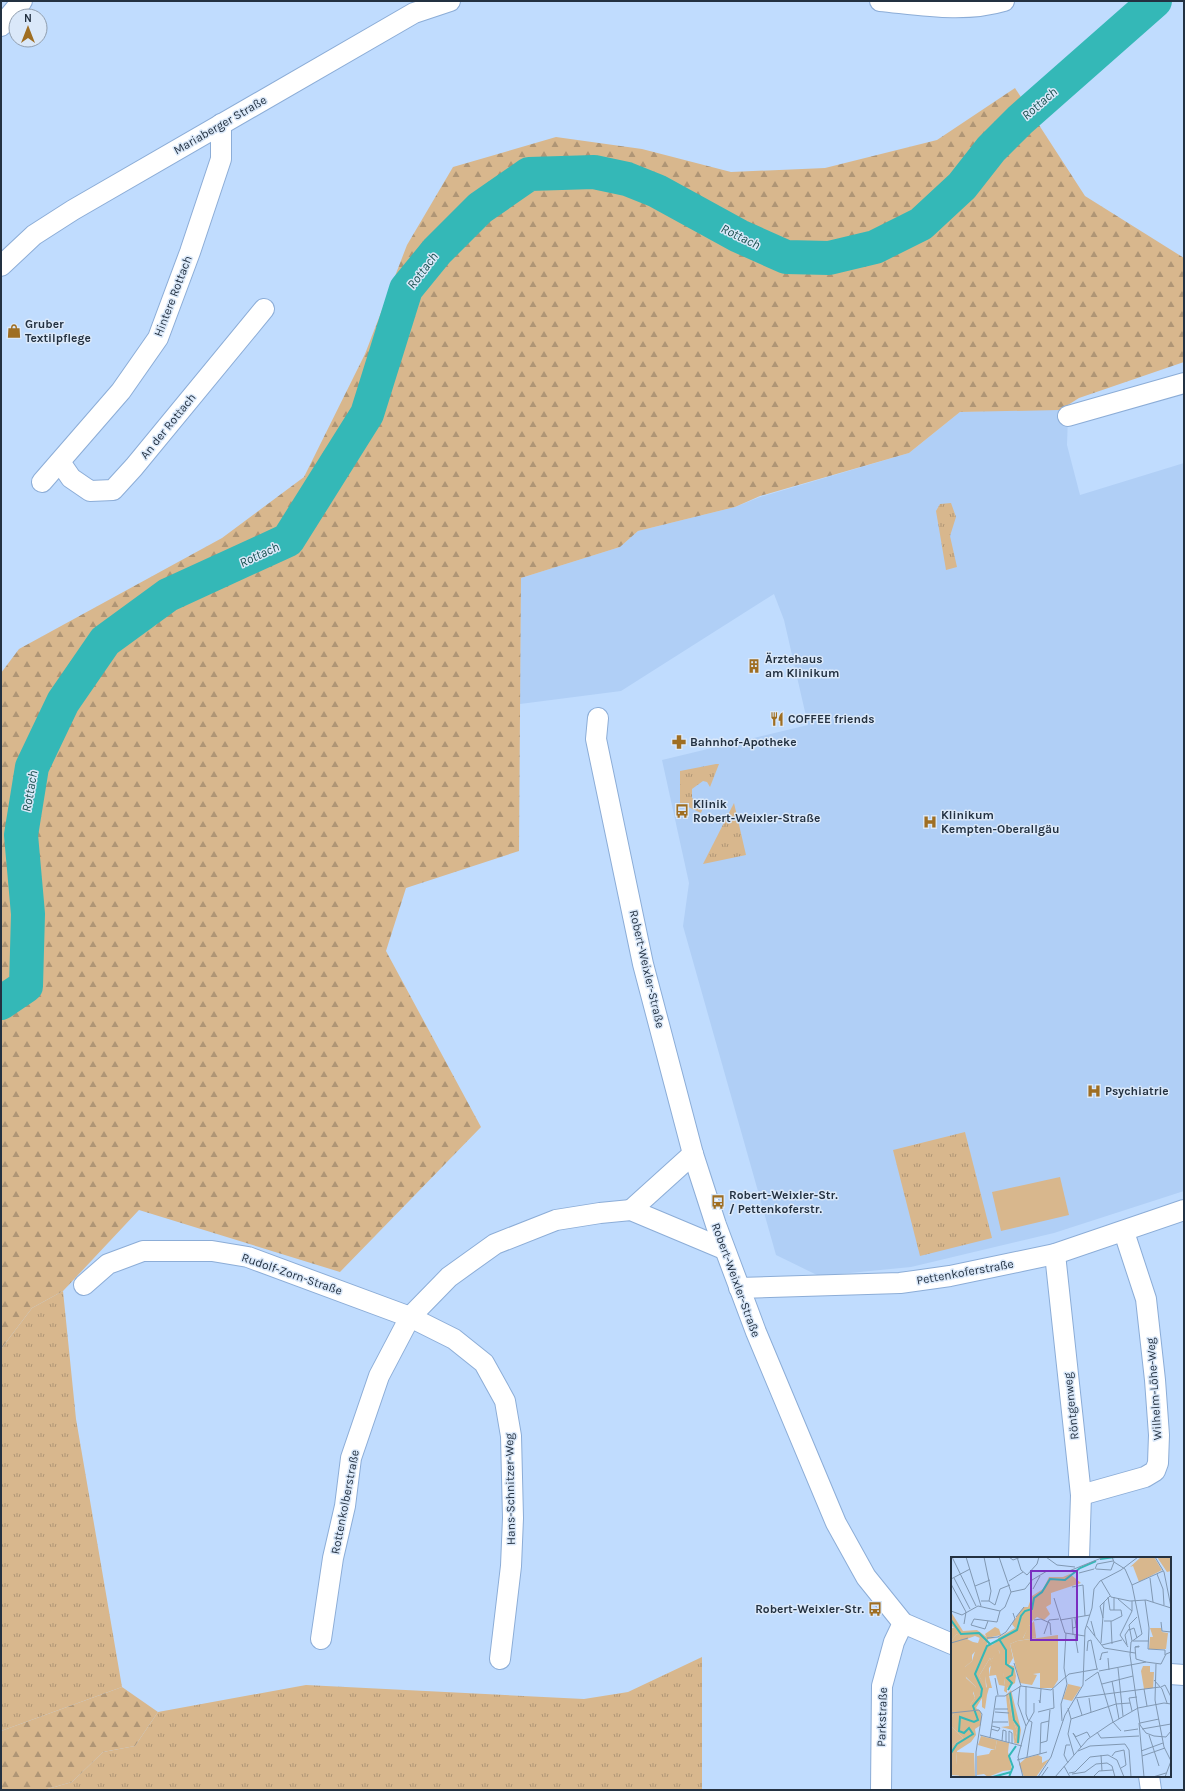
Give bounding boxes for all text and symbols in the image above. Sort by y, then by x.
north arrow [8,8,48,48]
text: N [24,12,32,25]
water label: Rottach [1019,84,1060,123]
street label: Mariaberger Straße [171,93,269,157]
water label: Rottach [719,221,763,252]
water label: Rottach [404,249,441,292]
street label: Hintere Rottach [151,253,195,339]
place label: Gruber Textilpflege [25,317,91,345]
shop icon: Gruber Textilpflege [6,323,22,339]
street label: An der Rottach [137,390,199,462]
water label: Rottach [237,539,281,570]
place label: Ärztehaus am Klinikum [765,652,839,680]
building icon: Ärztehaus am Klinikum [746,658,762,674]
restaurant icon: COFFEE friends [769,711,785,727]
place label: COFFEE friends [788,712,875,726]
pharmacy icon: Bahnhof-Apotheke [671,734,687,750]
place label: Bahnhof-Apotheke [690,735,797,749]
water label: Rottach [18,769,41,813]
place label: Klinik Robert-Weixler-Straße [693,797,820,825]
bus stop icon: Klinik Robert-Weixler-Straße [674,803,690,819]
place label: Klinikum Kempten-Oberallgäu [941,808,1059,836]
hospital icon: Klinikum Kempten-Oberallgäu [922,814,938,830]
street label: Robert-Weixler-Straße [627,909,667,1029]
hospital icon: Psychiatrie [1086,1083,1102,1099]
place label: Psychiatrie [1105,1084,1169,1098]
place label: Robert-Weixler-Str. / Pettenkoferstr. [729,1188,838,1216]
bus stop icon: Robert-Weixler-Str. / Pettenkoferstr. [710,1194,726,1210]
street label: Robert-Weixler-Straße [709,1221,763,1339]
street label: Rudolf-Zorn-Straße [240,1250,344,1298]
street label: Pettenkoferstraße [915,1257,1015,1287]
street label: Wilhelm-Löhe-Weg [1143,1337,1165,1441]
street label: Röntgenweg [1060,1372,1081,1440]
street label: Hans-Schnitzer-Weg [502,1433,518,1545]
street label: Rottenkolberstraße [328,1449,362,1555]
inset map [951,1557,1171,1777]
bus stop icon: Robert-Weixler-Str. [867,1601,883,1617]
place label: Robert-Weixler-Str. [755,1602,864,1616]
street label: Parkstraße [874,1687,890,1747]

